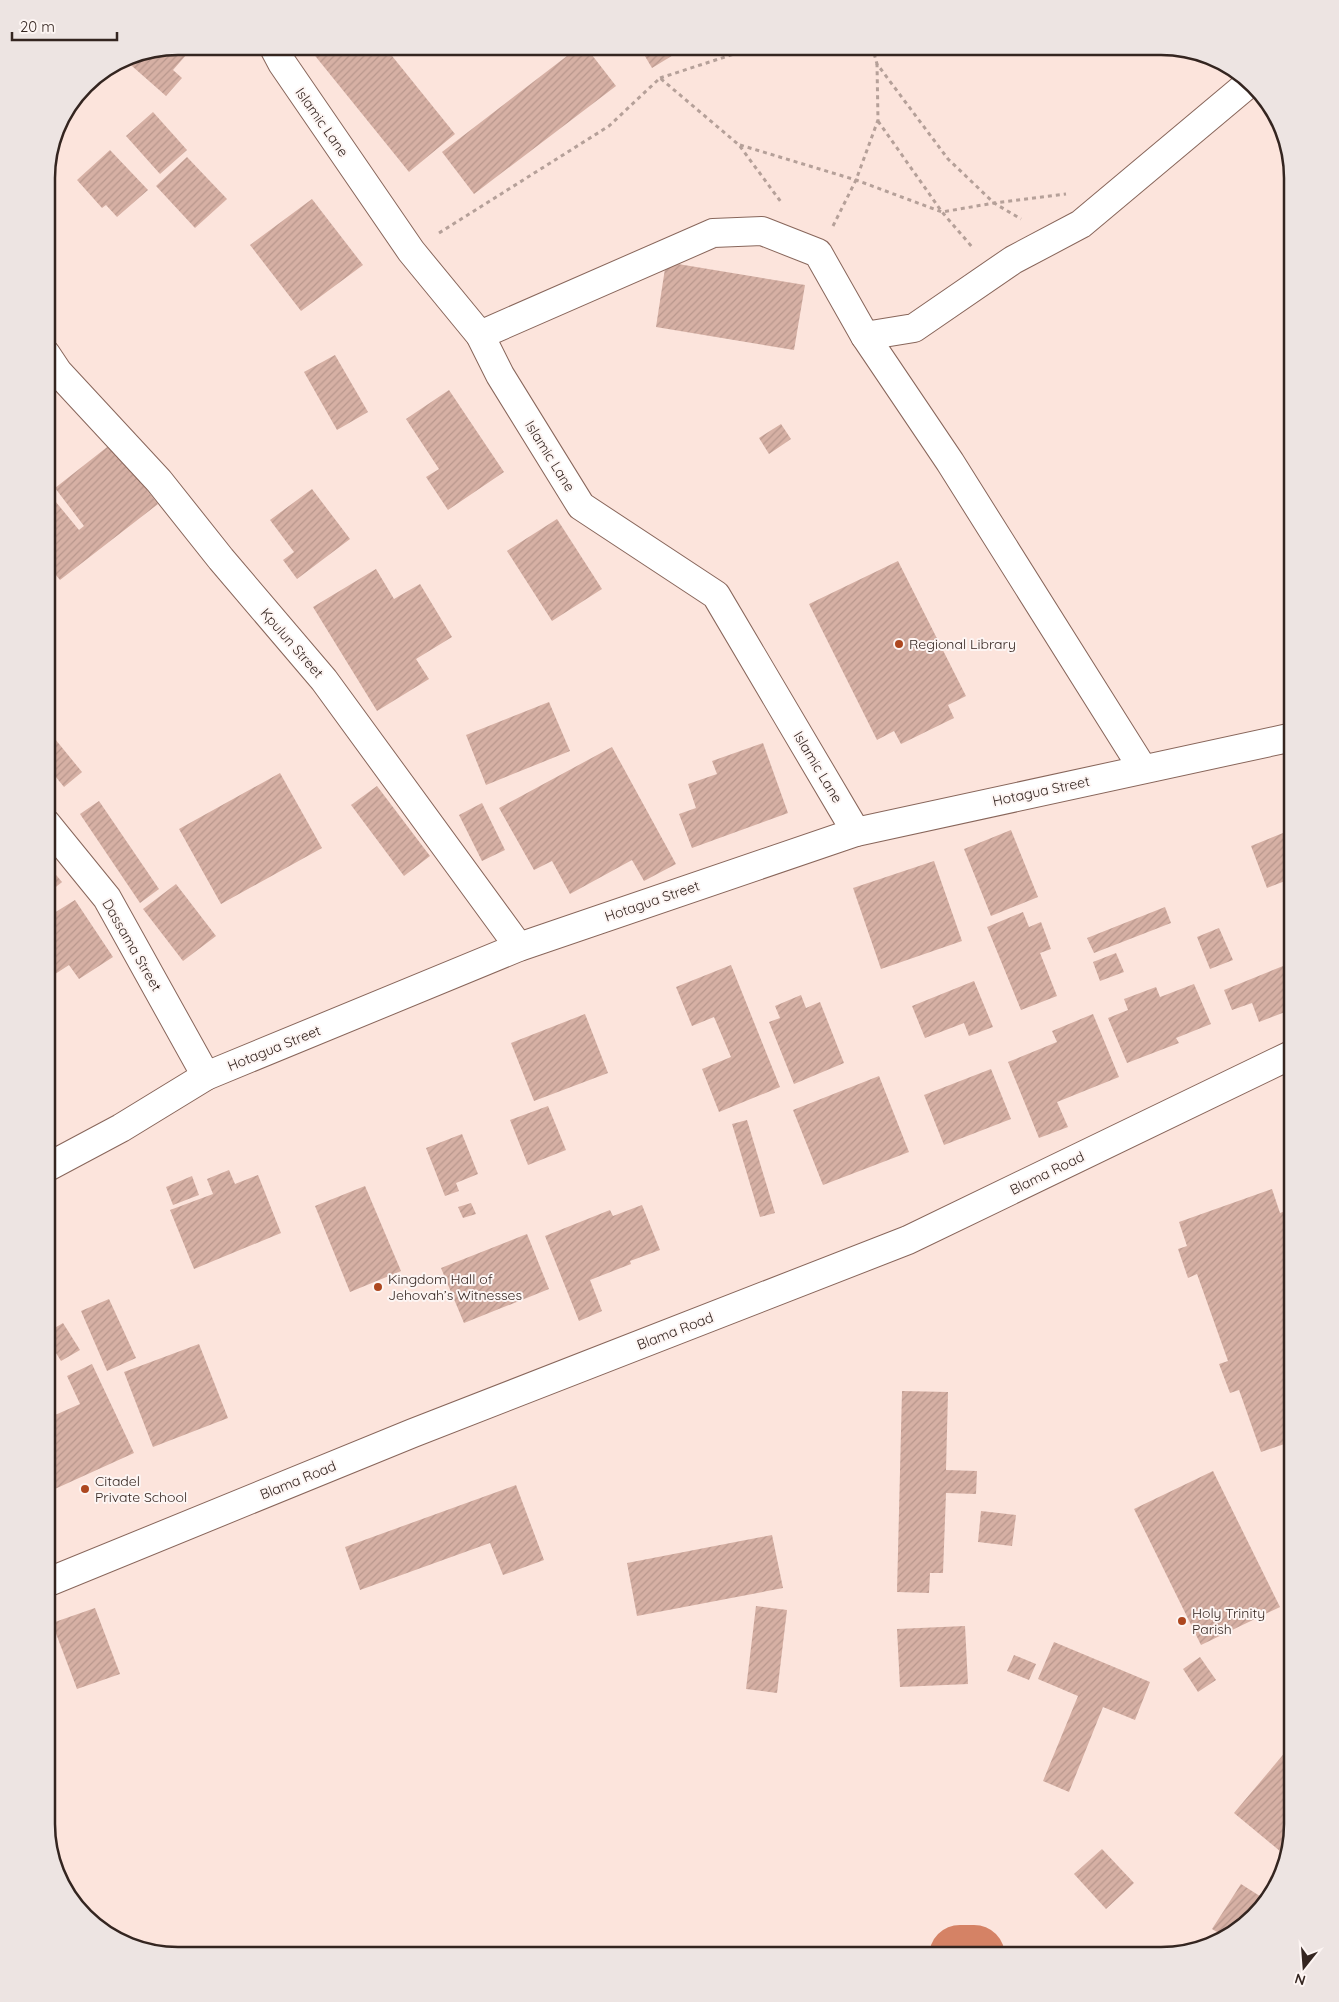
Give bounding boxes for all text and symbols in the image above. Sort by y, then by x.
scale bar [12,10,118,42]
text: 20 m [20,17,55,36]
street label: Islamic Lane [292,84,353,160]
street label: Islamic Lane [521,417,579,495]
street label: Kpulun Street [257,604,328,682]
place label: Regional Library [909,635,1016,653]
marker: Regional Library [893,638,905,650]
street label: Islamic Lane [790,728,847,806]
street label: Hotagua Street [991,772,1091,810]
street label: Hotagua Street [602,876,702,926]
street label: Dassama Street [98,896,166,995]
street label: Hotagua Street [225,1021,323,1075]
street label: Blama Road [1007,1147,1087,1199]
place label: Kingdom Hall of Jehovah’s Witnesses [388,1270,522,1304]
marker: Kingdom Hall of Jehovah’s Witnesses [372,1281,384,1293]
street label: Blama Road [634,1308,716,1354]
street label: Blama Road [257,1457,339,1503]
place label: Citadel Private School [95,1472,187,1506]
marker: Citadel Private School [79,1483,91,1495]
place label: Holy Trinity Parish [1192,1604,1265,1638]
marker: Holy Trinity Parish [1176,1615,1188,1627]
north arrow [1279,1942,1329,1992]
text: N [1293,1969,1308,1990]

